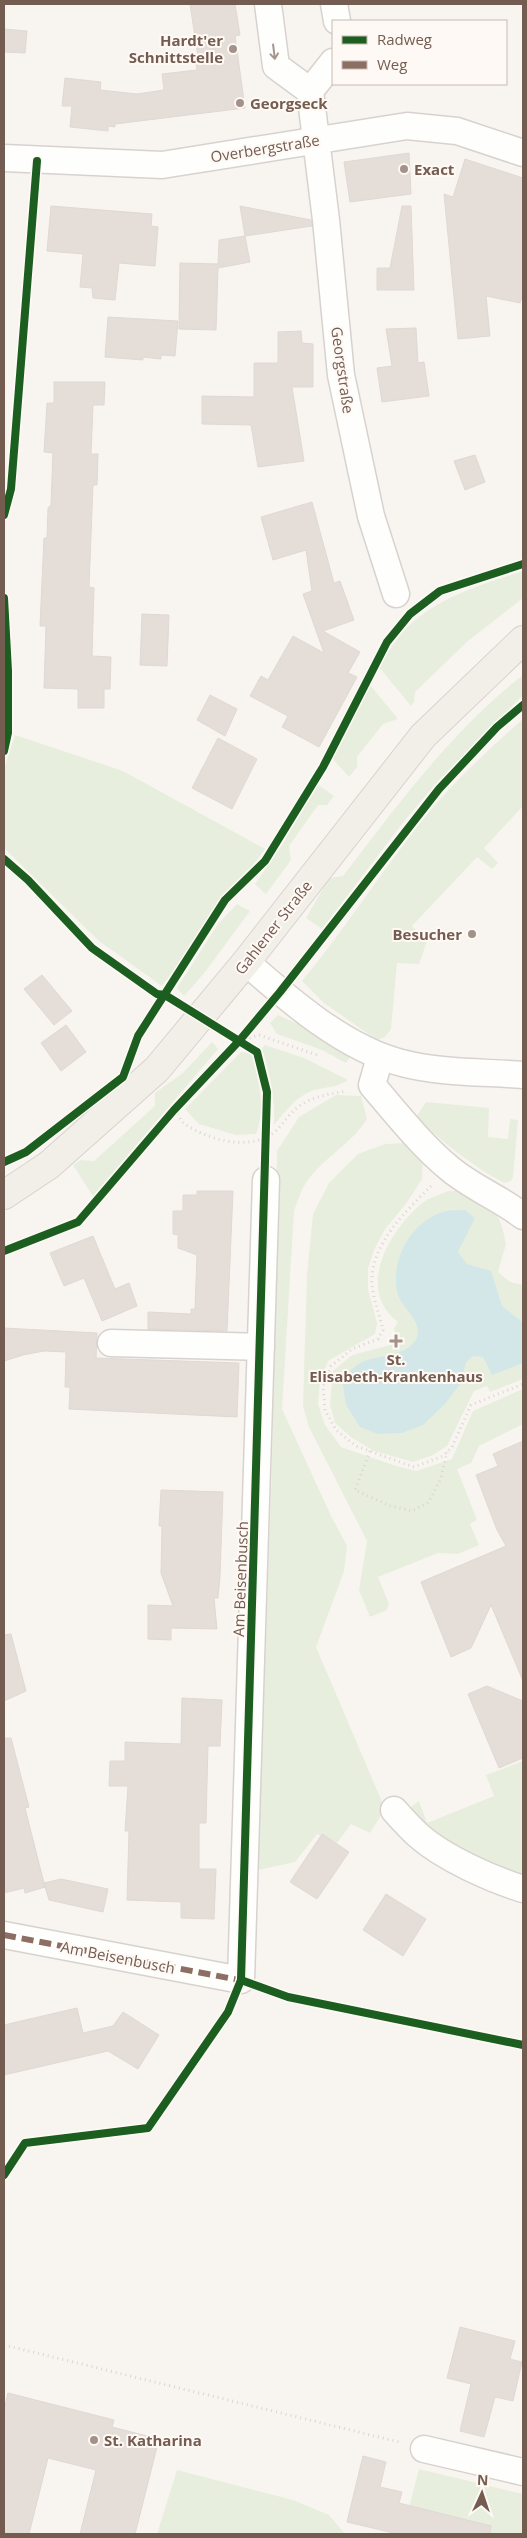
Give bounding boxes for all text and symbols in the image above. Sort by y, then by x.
legend [332,20,507,85]
text: Radweg [377,29,432,49]
place label: Hardt'er Schnittstelle [129,30,223,67]
marker: Hardt'er Schnittstelle [227,43,239,55]
one-way arrow [269,44,279,60]
text: Weg [377,54,407,74]
place label: Georgseck [250,93,328,113]
marker: Georgseck [234,97,246,109]
street label: Overbergstraße [209,129,321,167]
place label: Exact [414,159,455,179]
marker: Exact [398,163,410,175]
street label: Georgstraße [327,325,359,415]
street label: Gahlener Straße [230,876,316,978]
place label: Besucher [393,924,462,944]
marker: Besucher [466,928,478,940]
marker: St. Elisabeth-Krankenhaus [389,1334,403,1348]
place label: St. Elisabeth-Krankenhaus [309,1349,483,1386]
street label: Am Beisenbusch [228,1521,252,1637]
street label: Am Beisenbusch [59,1936,177,1978]
place label: St. Katharina [104,2430,202,2450]
marker: St. Katharina [88,2434,100,2446]
north arrow [457,2468,507,2518]
text: N [477,2470,489,2489]

